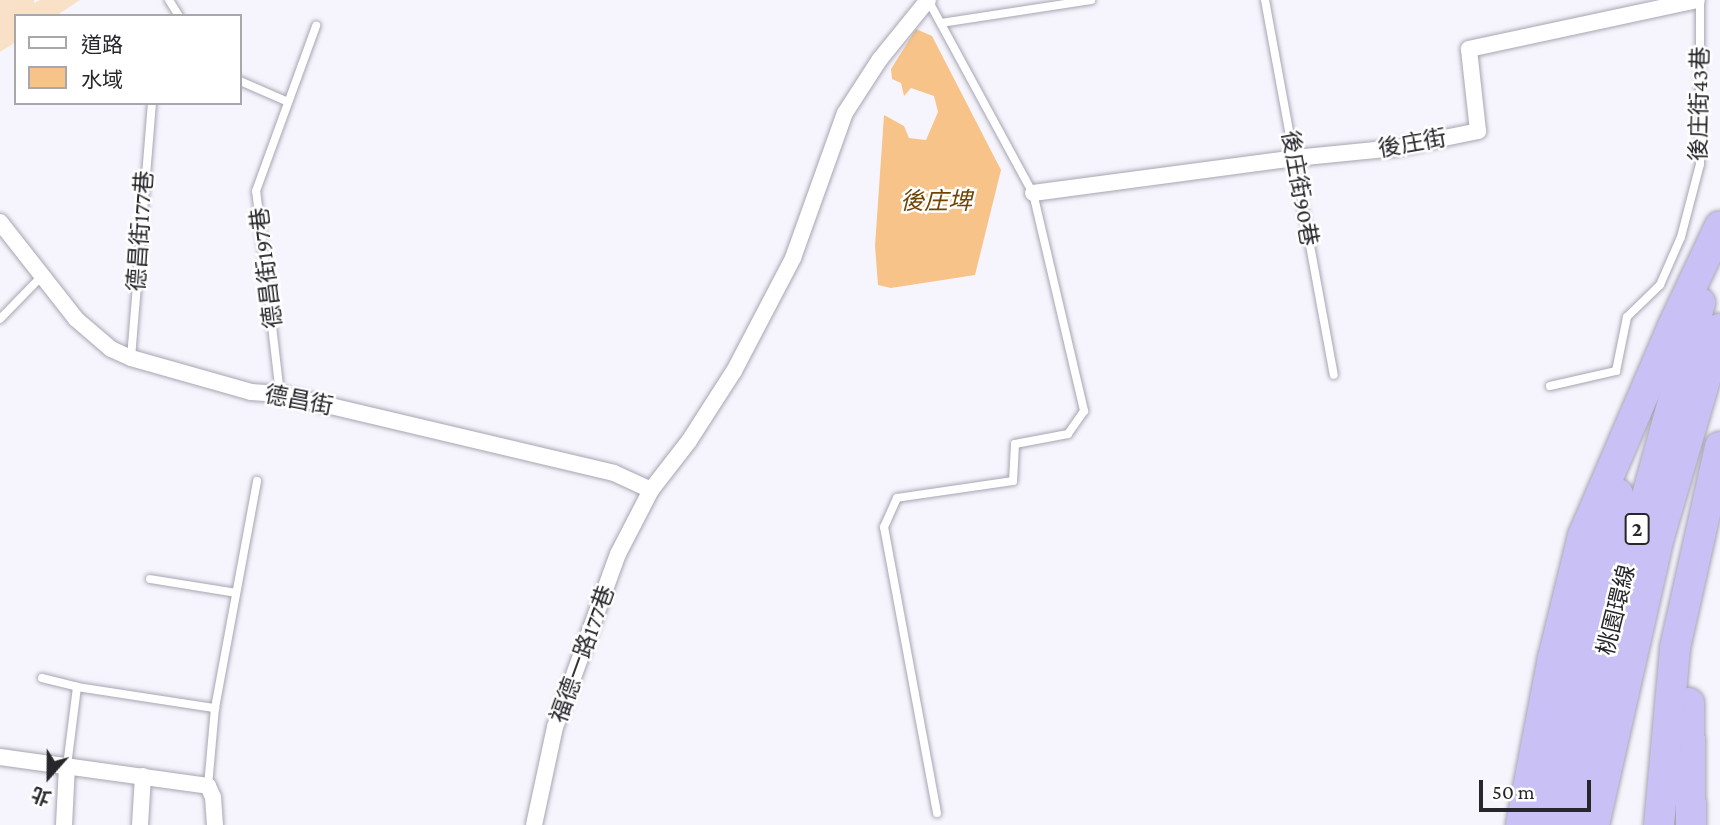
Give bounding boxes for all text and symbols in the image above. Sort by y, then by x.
legend [14,14,242,105]
text: 道路 [81,33,123,57]
street label: 後庄街43巷 [1684,47,1714,161]
text: 水域 [81,68,123,92]
street label: 後庄街 [1376,123,1448,163]
street label: 後庄街90巷 [1276,128,1324,248]
street label: 德昌街177巷 [122,170,158,292]
water label: 後庄埤 [900,187,972,215]
street label: 德昌街197巷 [245,206,287,330]
street label: 德昌街 [263,380,335,420]
road number: 2 [1623,512,1651,546]
street label: 桃園環線 [1591,562,1641,658]
street label: 福德一路177巷 [544,582,620,726]
north arrow [14,741,84,811]
scale bar [1482,766,1594,810]
text: 50 m [1492,780,1535,804]
text: 北 [29,783,54,809]

